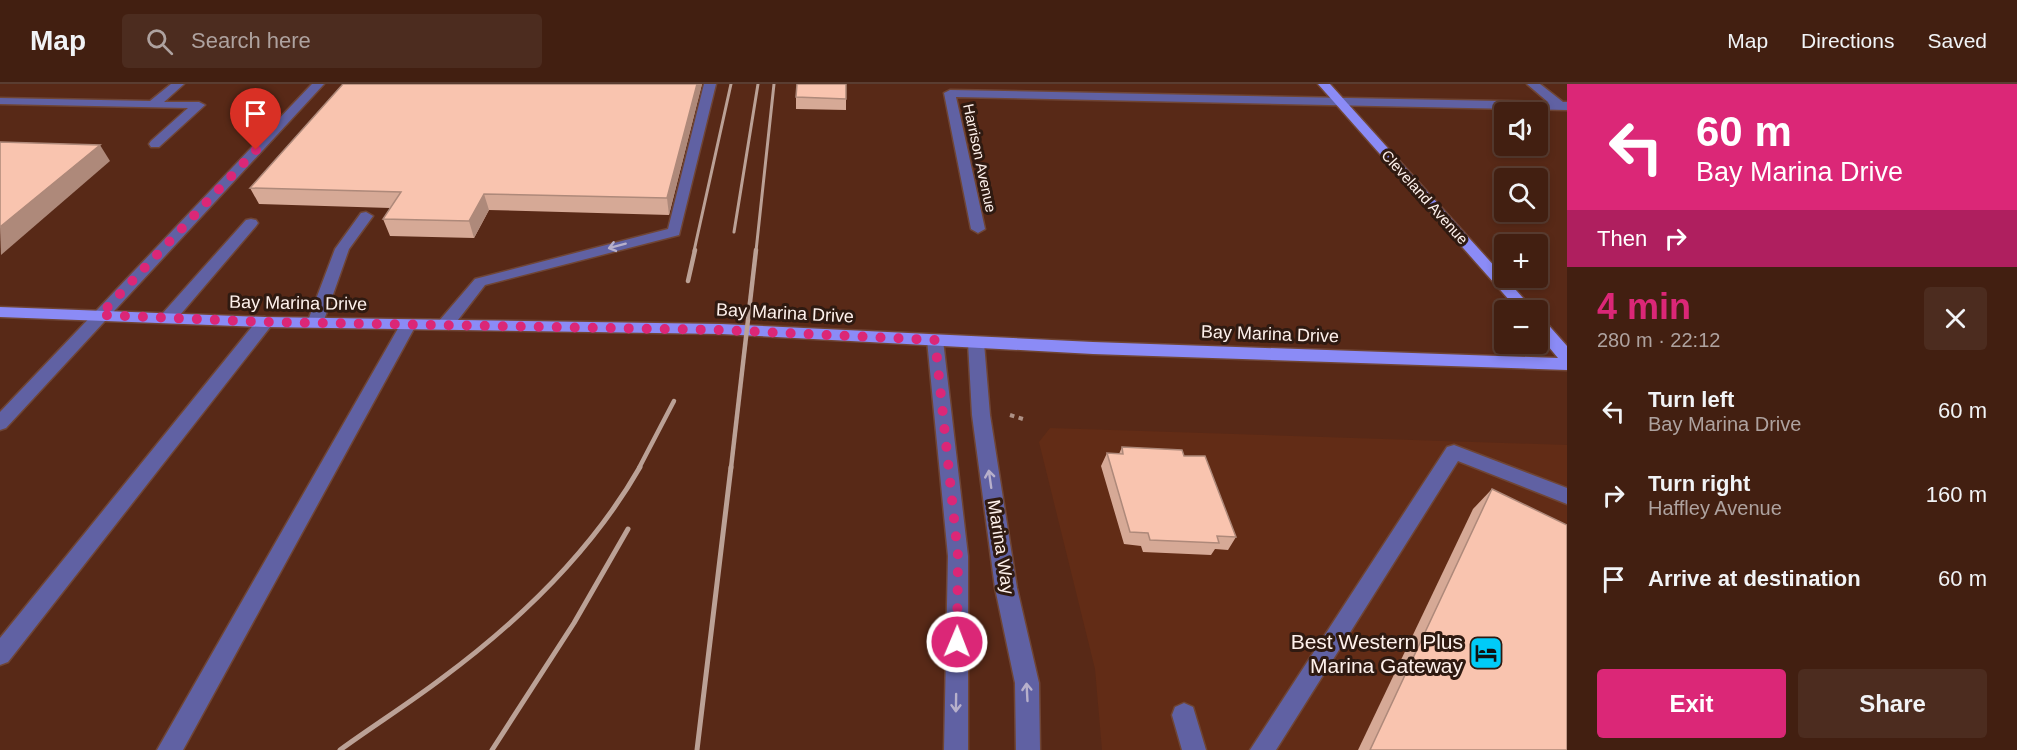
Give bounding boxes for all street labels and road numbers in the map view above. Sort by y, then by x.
street label: Harrison Avenue [960,102,1000,214]
street label: Cleveland Avenue [1378,146,1472,248]
street label: Bay Marina Drive [229,292,367,314]
street label: Bay Marina Drive [716,299,854,327]
street label: Bay Marina Drive [1201,322,1339,346]
street label: Marina Way [984,498,1018,596]

